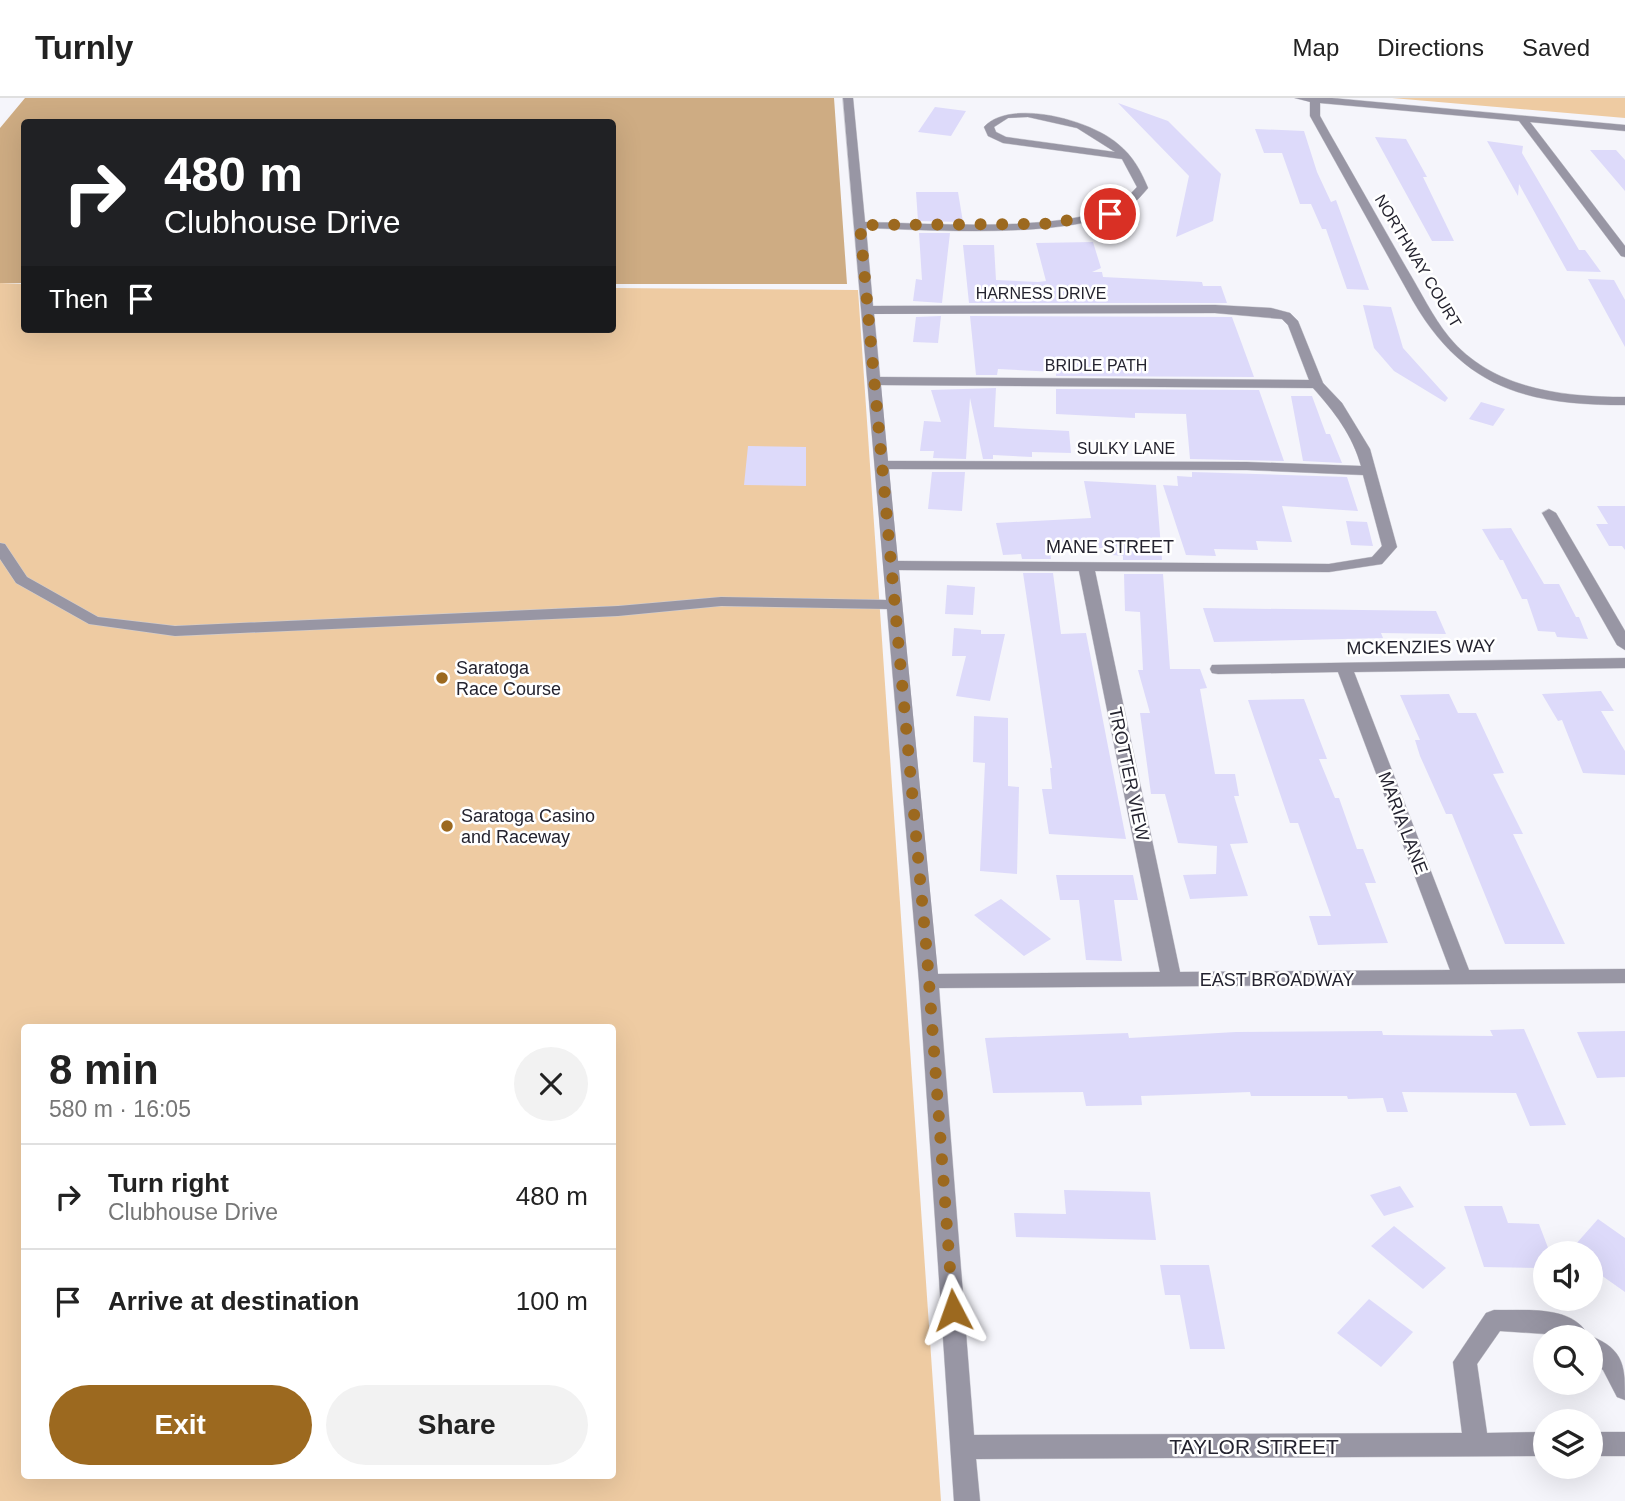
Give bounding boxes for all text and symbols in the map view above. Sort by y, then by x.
text: Turnly [35,29,133,66]
text: Map [1293,34,1339,61]
text: Directions [1377,34,1484,61]
text: Saved [1522,34,1590,61]
icon: right [49,147,140,238]
text: 480 m [164,147,303,201]
pin [1080,184,1140,244]
street label: NORTHWAY COURT [1372,191,1465,331]
icon: arrive [1091,195,1129,233]
text: Clubhouse Drive [164,204,401,240]
icon: arrive [122,280,160,318]
text: Then [49,284,108,314]
street label: HARNESS DRIVE [976,285,1106,302]
street label: BRIDLE PATH [1045,357,1147,374]
street label: SULKY LANE [1077,440,1175,457]
street label: MANE STREET [1046,537,1174,557]
street label: MCKENZIES WAY [1346,636,1496,658]
place label: Saratoga Race Course [456,658,561,699]
marker: Saratoga Race Course [434,670,450,686]
street label: TROTTER VIEW [1105,705,1153,843]
street label: MARIA LANE [1374,769,1432,877]
place label: Saratoga Casino and Raceway [461,806,595,847]
marker: Saratoga Casino and Raceway [439,818,455,834]
street label: EAST BROADWAY [1200,970,1354,990]
text: 8 min [49,1046,159,1093]
button: close [514,1047,588,1121]
text: 580 m · 16:05 [49,1096,191,1122]
text: Turn right [108,1168,229,1198]
icon: right [49,1178,87,1216]
text: 480 m [516,1181,588,1211]
text: Clubhouse Drive [108,1199,278,1225]
map controls [1533,1241,1603,1479]
button: sound [1533,1241,1603,1311]
position arrow [916,1273,990,1347]
icon: arrive [49,1283,87,1321]
text: Arrive at destination [108,1286,359,1316]
text: 100 m [516,1286,588,1316]
button: search [1533,1325,1603,1395]
button: Exit [49,1385,312,1465]
button: Share [326,1385,588,1465]
button: layers [1533,1409,1603,1479]
street label: TAYLOR STREET [1169,1435,1339,1458]

